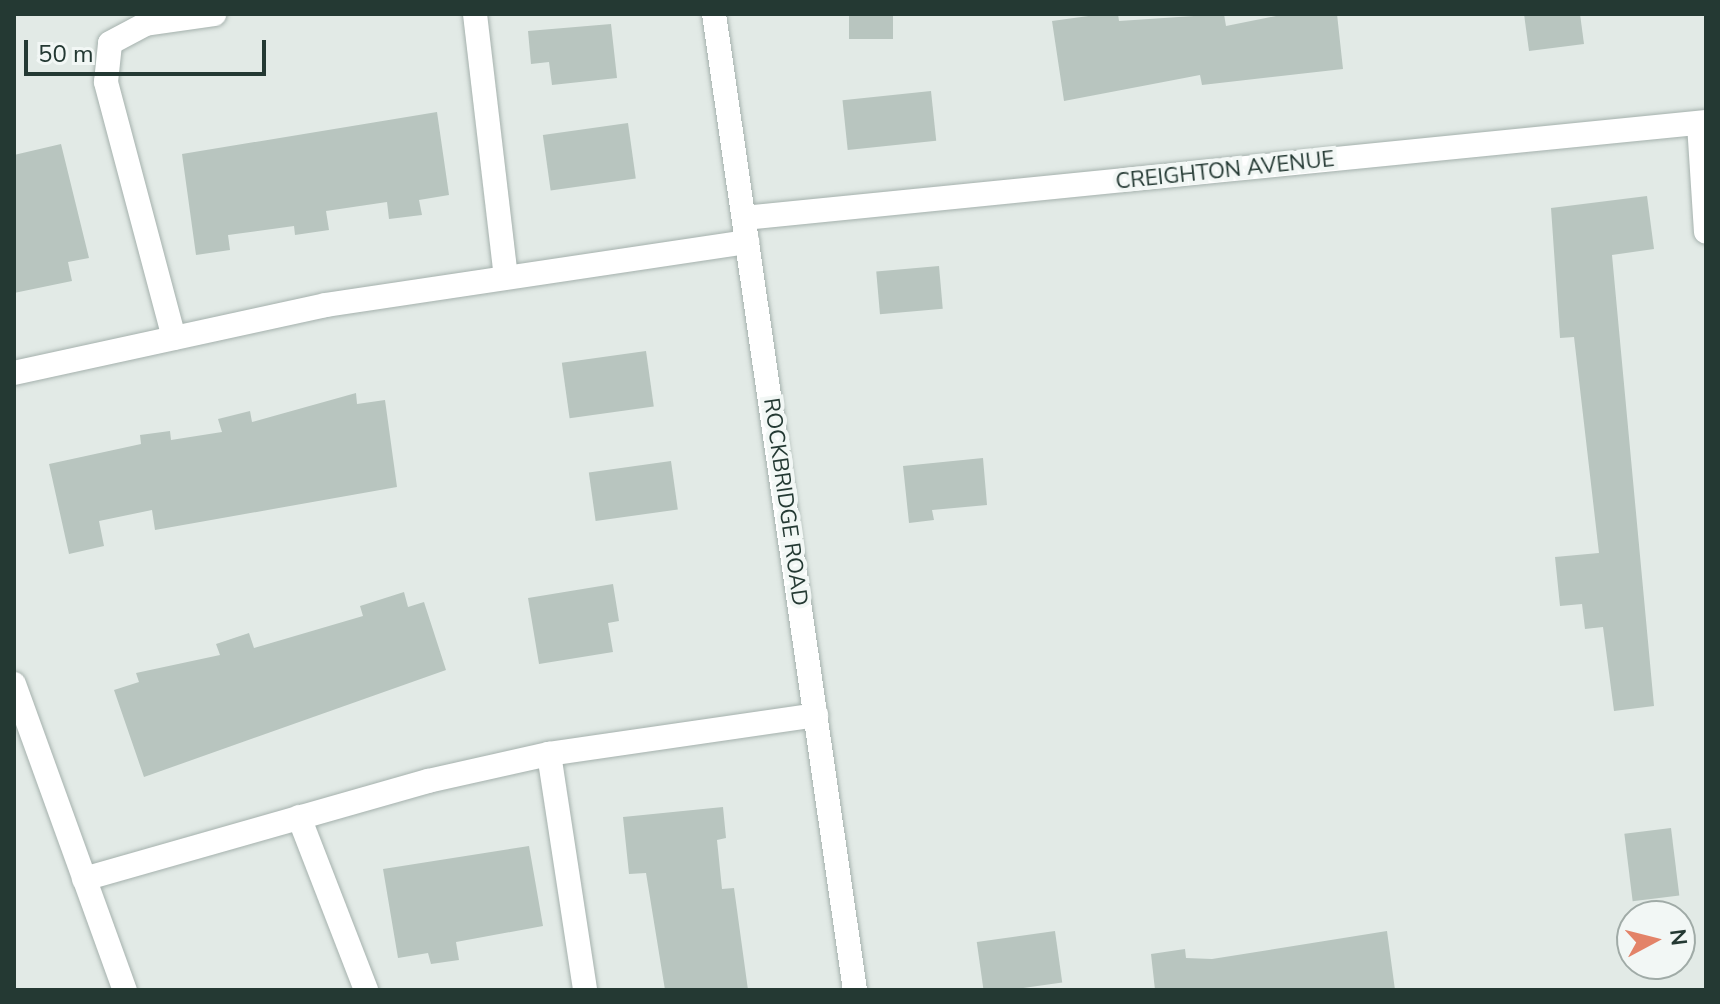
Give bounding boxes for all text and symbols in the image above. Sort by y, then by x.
scale bar [28,24,270,74]
text: 50 m [38,38,94,70]
street label: CREIGHTON AVENUE [1114,146,1336,196]
street label: ROCKBRIDGE ROAD [757,396,813,608]
north arrow [1616,900,1696,980]
text: N [1662,927,1694,947]

